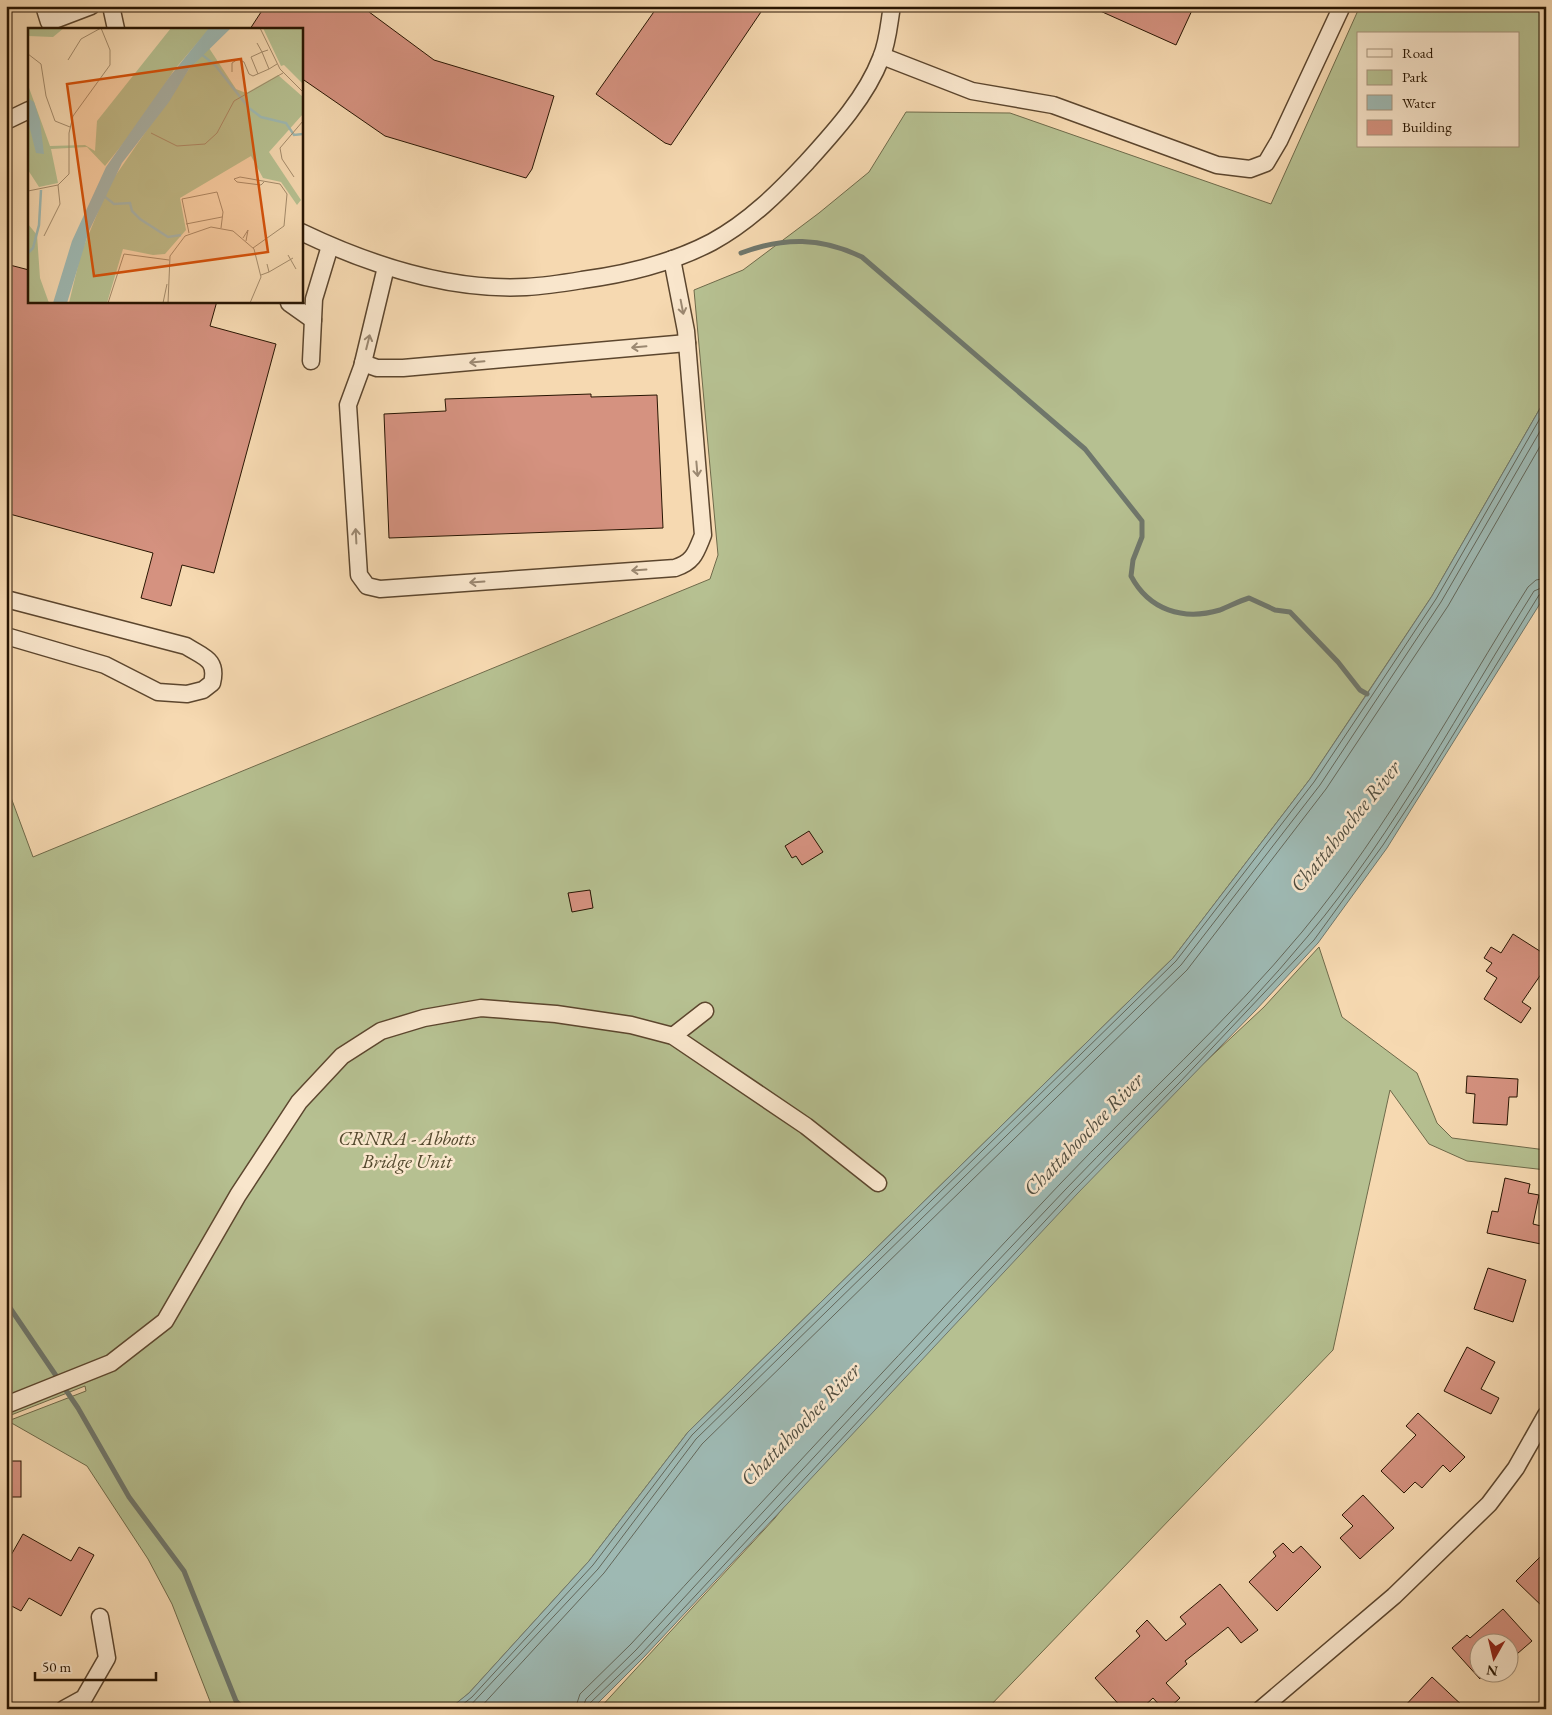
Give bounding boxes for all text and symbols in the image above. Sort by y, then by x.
inset map [28,28,302,302]
legend [1357,32,1520,148]
text: Road [1402,43,1434,62]
text: Park [1402,67,1429,86]
text: Water [1402,93,1436,112]
text: Building [1402,117,1452,136]
one-way arrow [677,299,687,315]
one-way arrow [364,334,373,350]
one-way arrow [631,343,647,352]
one-way arrow [469,357,485,366]
one-way arrow [693,460,702,476]
one-way arrow [352,529,361,545]
one-way arrow [631,566,647,575]
one-way arrow [469,577,485,586]
water label: Chattahoochee River [1284,754,1407,897]
water label: Chattahoochee River [1017,1066,1149,1201]
park label: CRNRA - Abbotts Bridge Unit [338,1125,476,1174]
water label: Chattahoochee River [734,1356,866,1491]
north arrow [1470,1632,1520,1682]
scale bar [35,1650,156,1682]
text: 50 m [42,1657,71,1676]
text: N [1485,1661,1499,1681]

